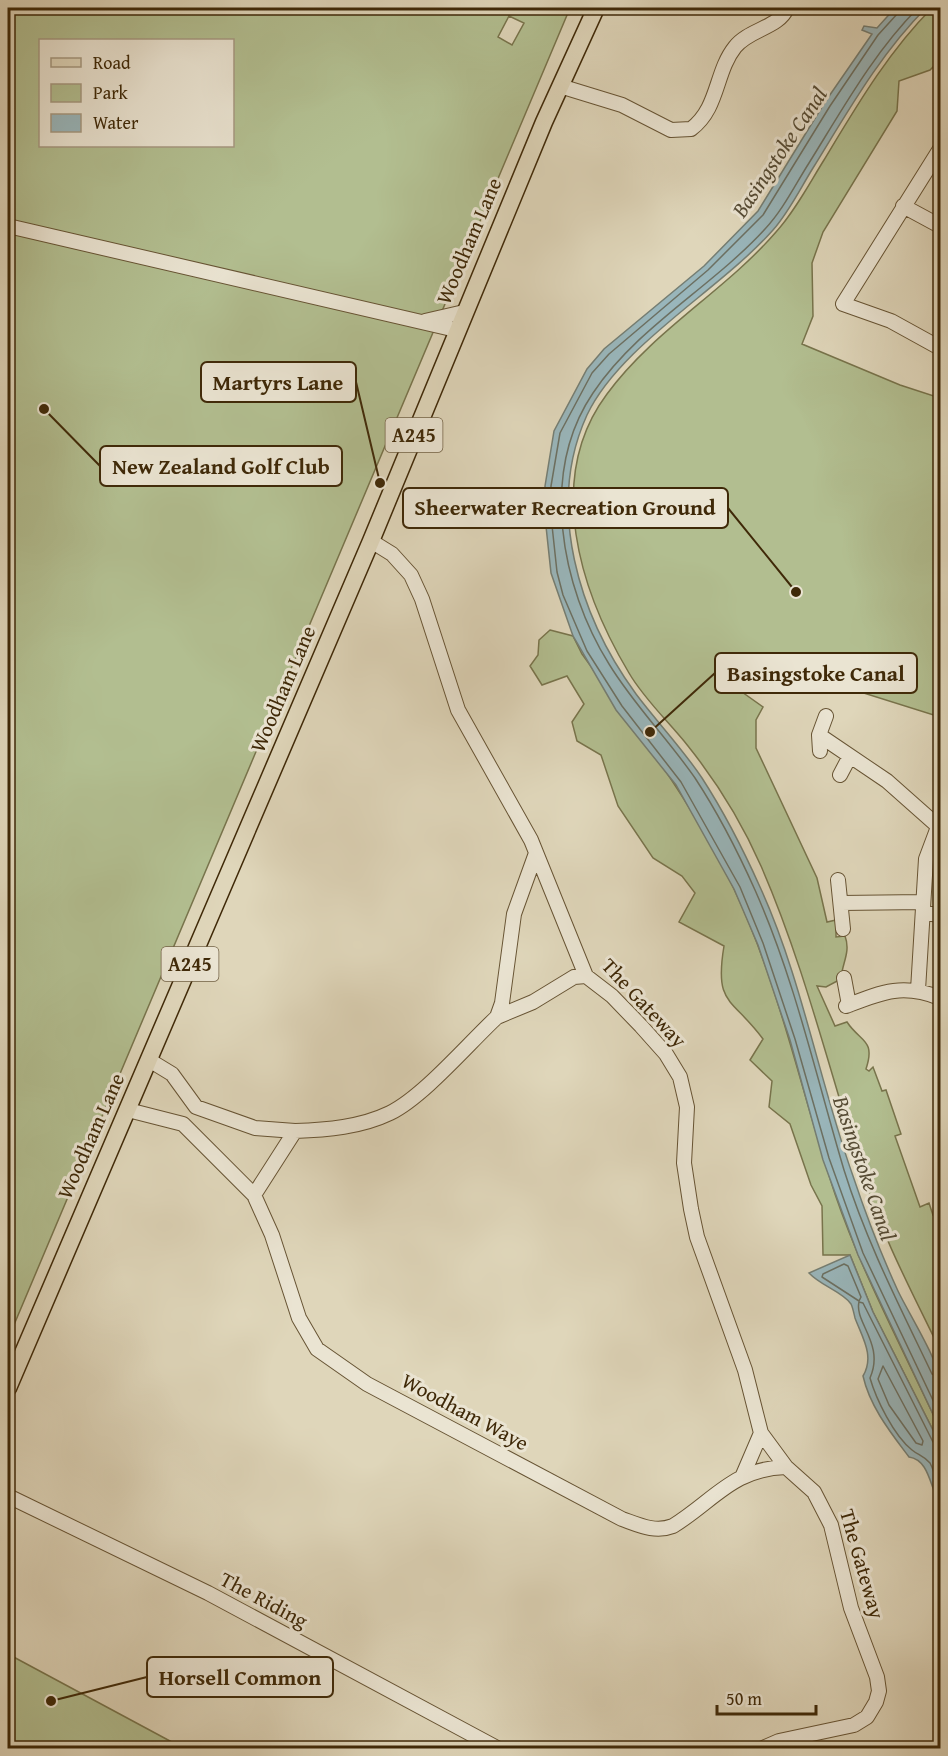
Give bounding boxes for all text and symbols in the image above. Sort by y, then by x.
legend [39,39,234,147]
text: Road [93,49,131,76]
text: Park [93,79,129,106]
water label: Basingstoke Canal [723,80,834,224]
text: Water [93,109,139,136]
street label: Woodham Lane [428,172,509,309]
callout: Martyrs Lane [201,362,356,402]
text: Martyrs Lane [213,366,344,398]
road number: A245 [386,418,442,452]
callout: New Zealand Golf Club [100,446,342,486]
text: New Zealand Golf Club [112,450,330,482]
callout: Sheerwater Recreation Ground [403,488,728,528]
text: Sheerwater Recreation Ground [414,491,716,523]
street label: Woodham Lane [242,620,323,757]
callout: Basingstoke Canal [715,653,917,693]
text: Basingstoke Canal [727,657,905,689]
road number: A245 [162,947,219,981]
street label: The Gateway [595,951,694,1055]
street label: Woodham Lane [49,1068,132,1204]
water label: Basingstoke Canal [825,1090,905,1245]
street label: Woodham Waye [396,1365,534,1458]
street label: The Gateway [832,1505,893,1623]
street label: The Riding [215,1563,314,1636]
callout: Horsell Common [147,1657,333,1697]
text: Horsell Common [159,1661,321,1693]
scale bar [717,1678,816,1716]
text: 50 m [726,1685,762,1712]

